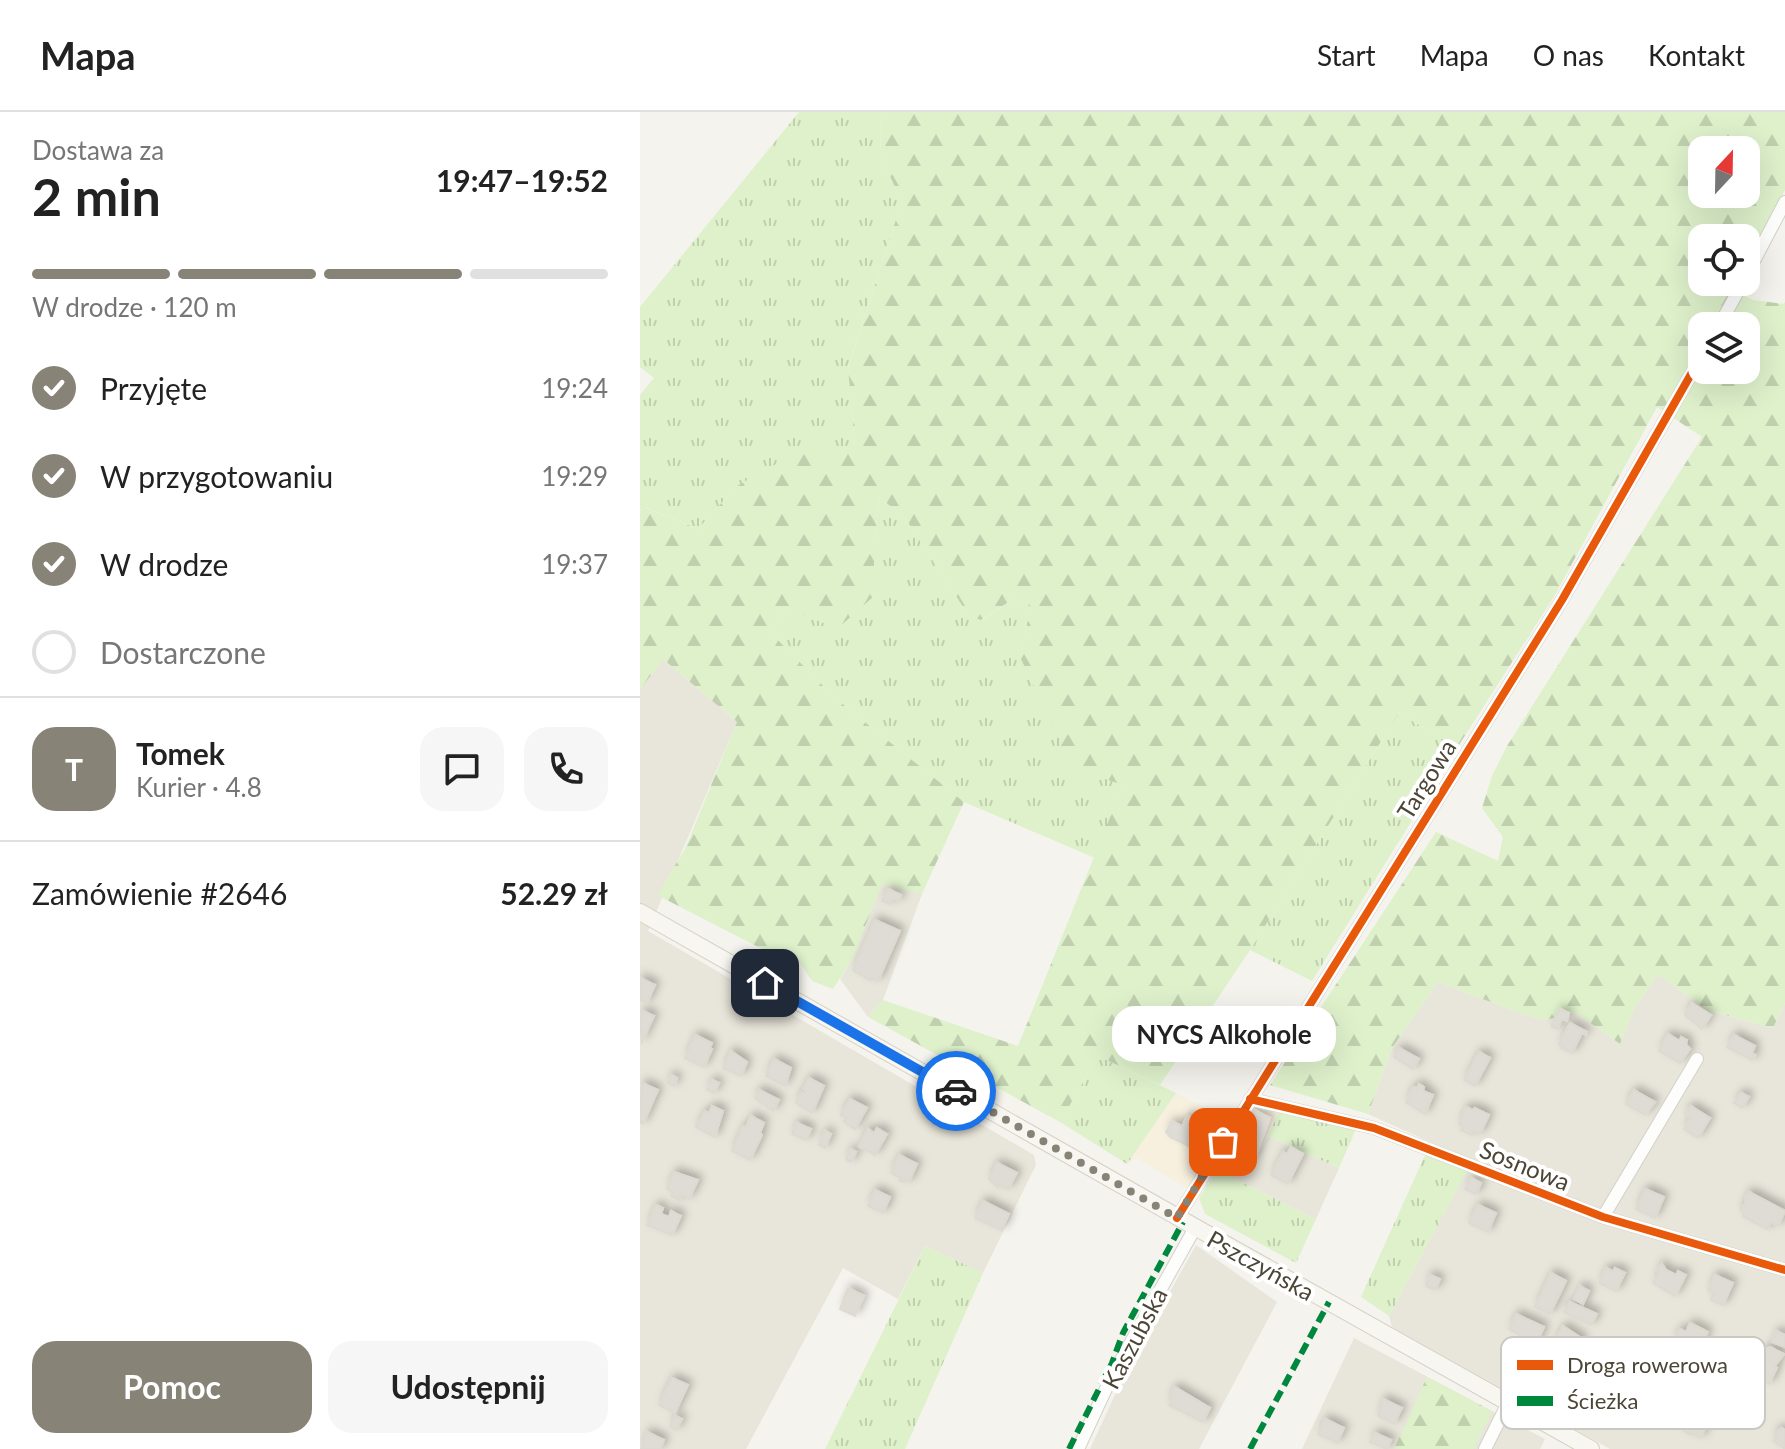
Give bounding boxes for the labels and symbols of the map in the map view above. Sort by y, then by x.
north arrow [1688,136,1760,208]
street label: Targowa [1390,734,1462,824]
pin [731,949,799,1017]
callout: NYCS Alkohole [1111,1006,1335,1062]
courier [916,1051,996,1131]
pin [1189,1108,1257,1176]
street label: Sosnowa [1476,1134,1574,1196]
street label: Pszczyńska [1202,1224,1320,1306]
street label: Kaszubska [1095,1282,1173,1394]
legend [1501,1337,1765,1429]
text: Droga rowerowa [1567,1351,1728,1378]
text: Ścieżka [1567,1387,1638,1414]

